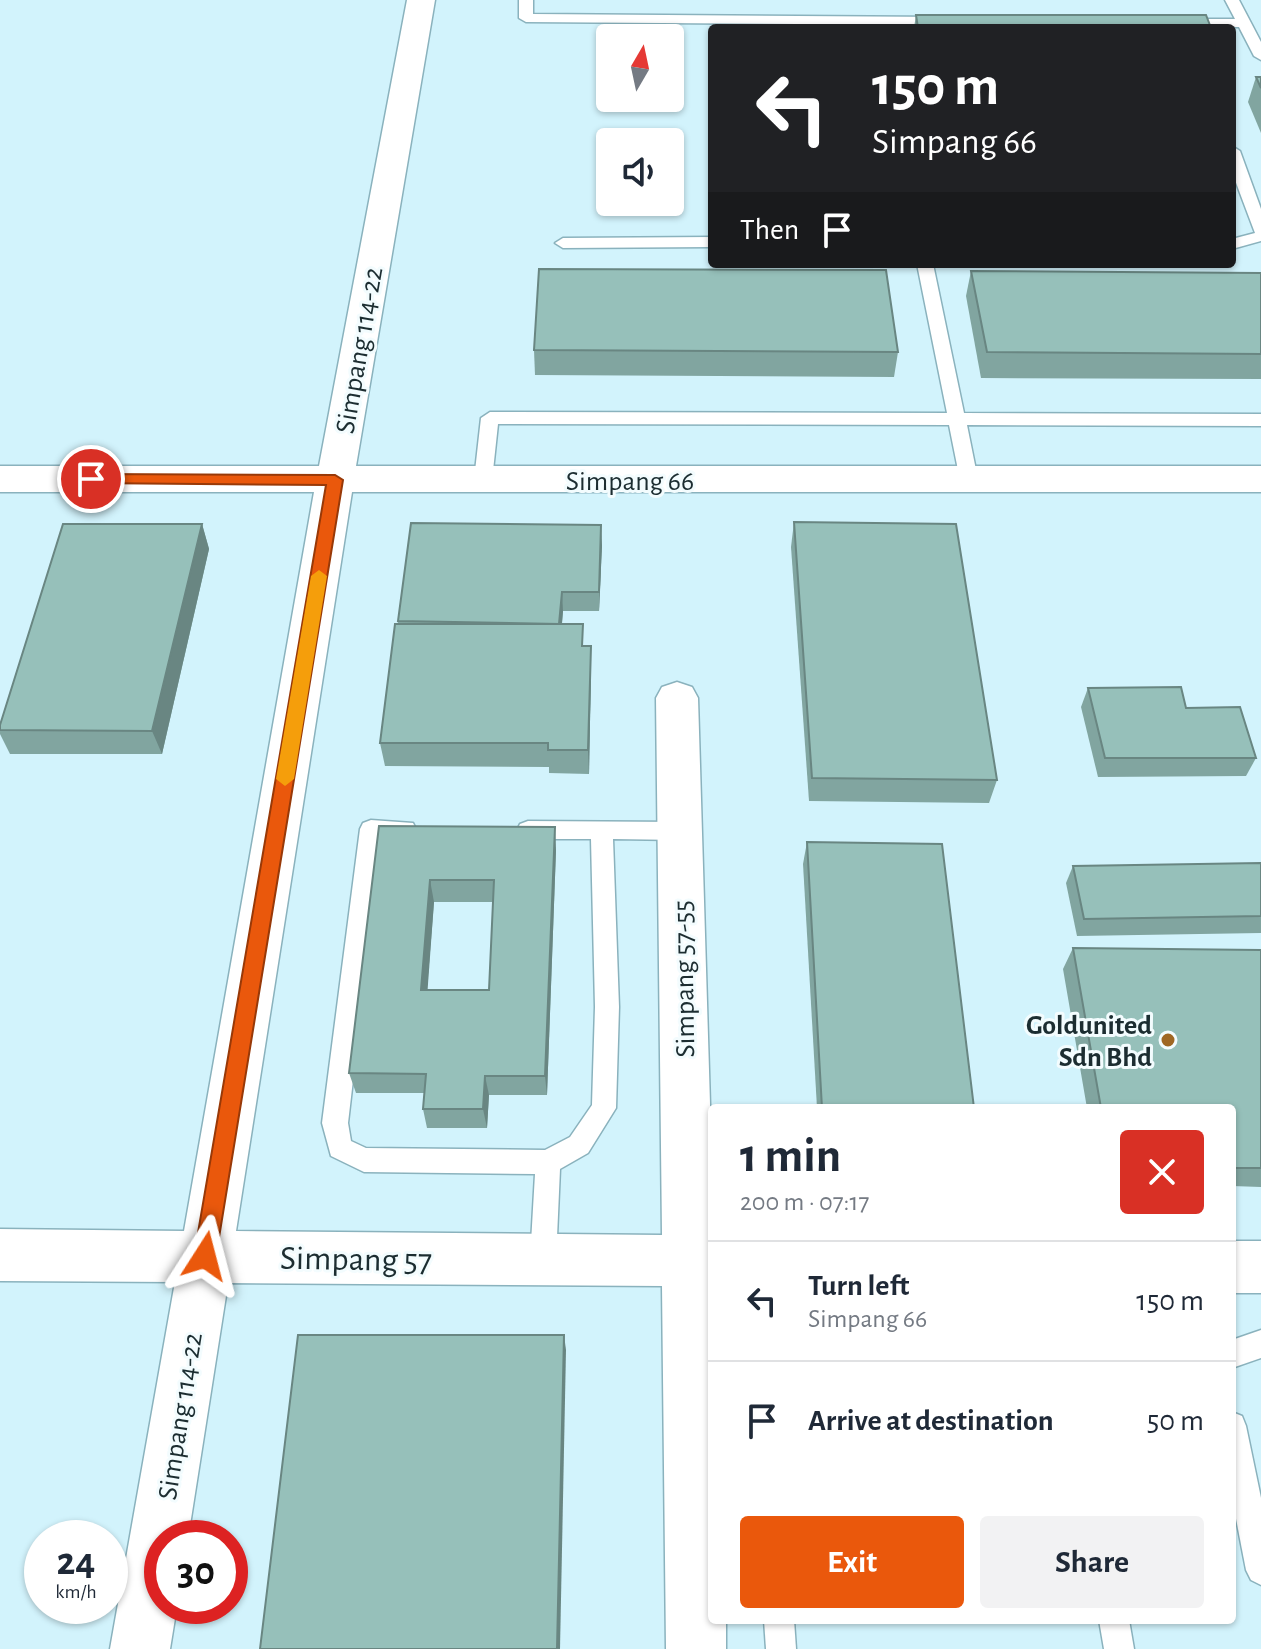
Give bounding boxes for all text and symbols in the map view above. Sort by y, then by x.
north arrow [596,24,684,112]
map controls [596,24,684,216]
icon: left [740,56,844,160]
text: 150 m [872,59,999,115]
text: Simpang 66 [872,124,1037,160]
button: sound [596,128,684,216]
icon: arrive [815,208,859,252]
text: Then [740,215,799,245]
street label: Simpang 114-22 [332,265,388,436]
pin [57,445,125,513]
icon: arrive [69,457,113,501]
street label: Simpang 66 [566,468,694,496]
street label: Simpang 57-55 [670,900,700,1058]
place label: Goldunited Sdn Bhd [1026,1012,1152,1072]
marker: Goldunited Sdn Bhd [1159,1031,1177,1049]
button: close [1120,1130,1204,1214]
text: 1 min [740,1133,841,1181]
text: 200 m · 07:17 [740,1189,869,1215]
position arrow [163,1214,247,1298]
street label: Simpang 57 [280,1242,432,1278]
text: Turn left [808,1271,909,1301]
icon: left [740,1279,784,1323]
text: 150 m [1136,1286,1204,1316]
text: Simpang 66 [808,1306,927,1332]
street label: Simpang 114-22 [154,1331,208,1502]
icon: arrive [740,1399,784,1443]
text: Arrive at destination [808,1406,1054,1436]
text: 50 m [1147,1406,1204,1436]
button: Exit [740,1516,964,1608]
button: Share [980,1516,1204,1608]
speed limit sign: 30 [144,1520,248,1624]
text: 24 [57,1542,95,1582]
text: km/h [55,1582,97,1602]

